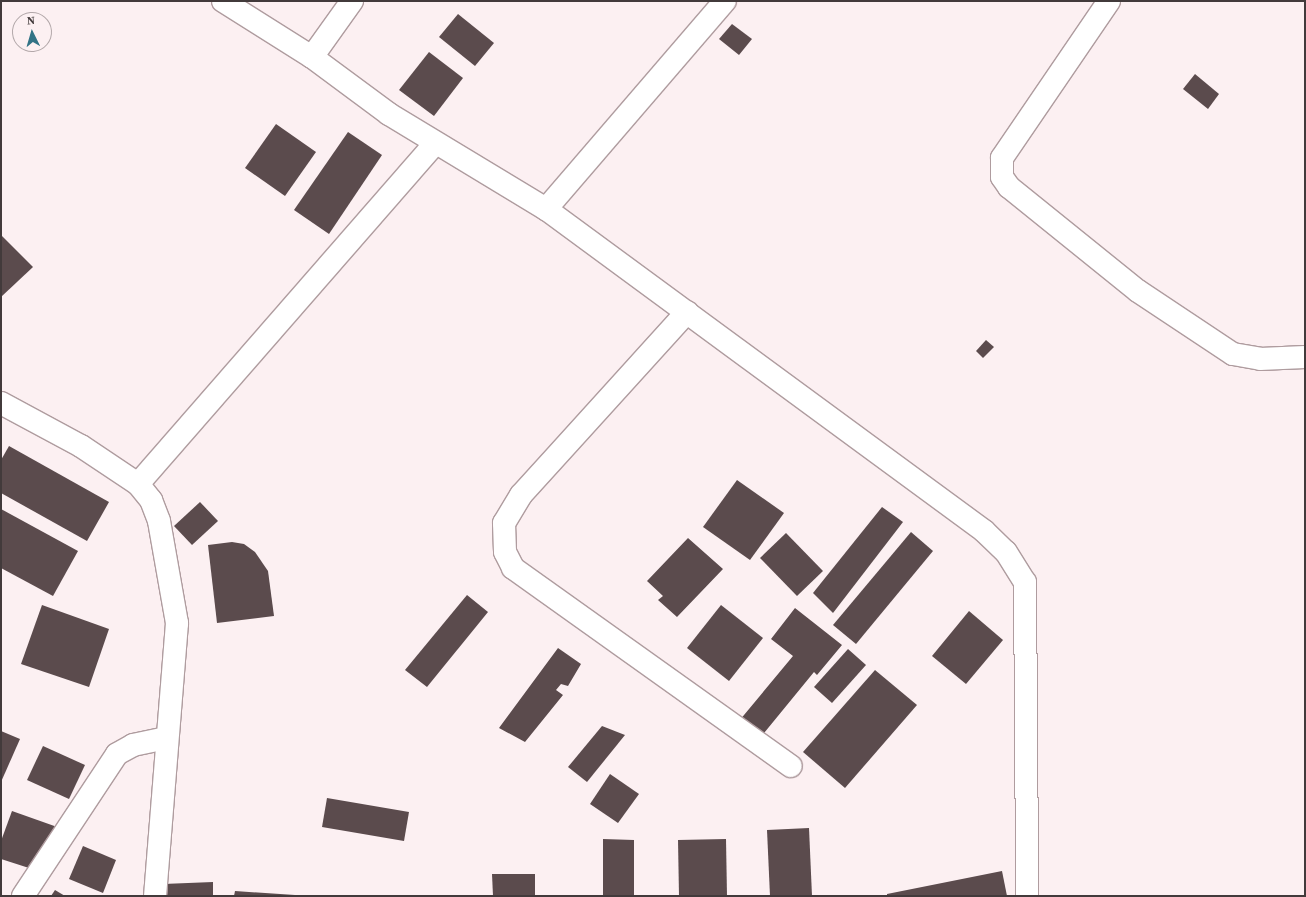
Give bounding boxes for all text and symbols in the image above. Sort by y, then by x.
north arrow [12,12,52,52]
text: N [26,13,36,28]

